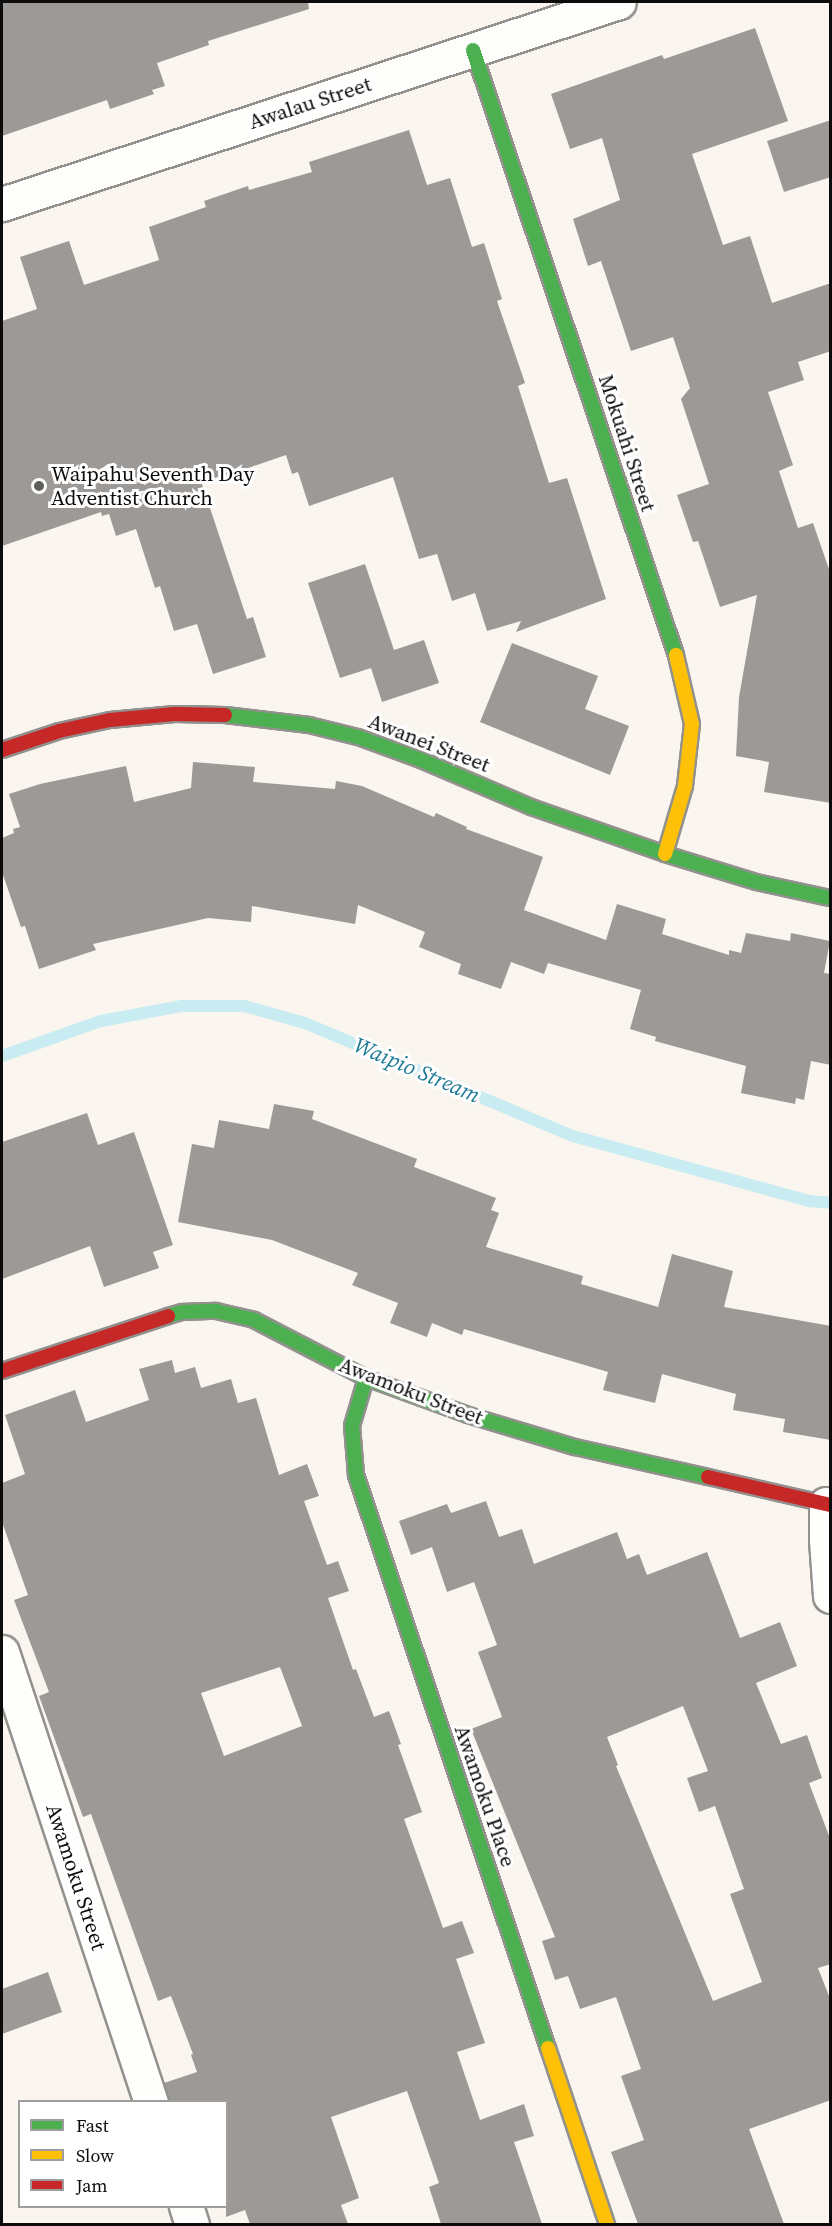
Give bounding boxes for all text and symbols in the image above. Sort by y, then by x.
street label: Awalau Street [246,71,374,135]
street label: Mokuahi Street [593,371,661,515]
place label: Waipahu Seventh Day Adventist Church [51,461,254,511]
marker: Waipahu Seventh Day Adventist Church [32,479,46,493]
street label: Awanei Street [365,708,493,778]
water label: Waipio Stream [350,1032,484,1108]
street label: Awamoku Street [335,1352,487,1430]
street label: Awamoku Place [449,1722,521,1870]
street label: Awamoku Street [41,1801,111,1953]
legend [18,2100,228,2208]
text: Fast [76,2113,109,2138]
text: Slow [76,2143,114,2168]
text: Jam [76,2173,108,2198]

